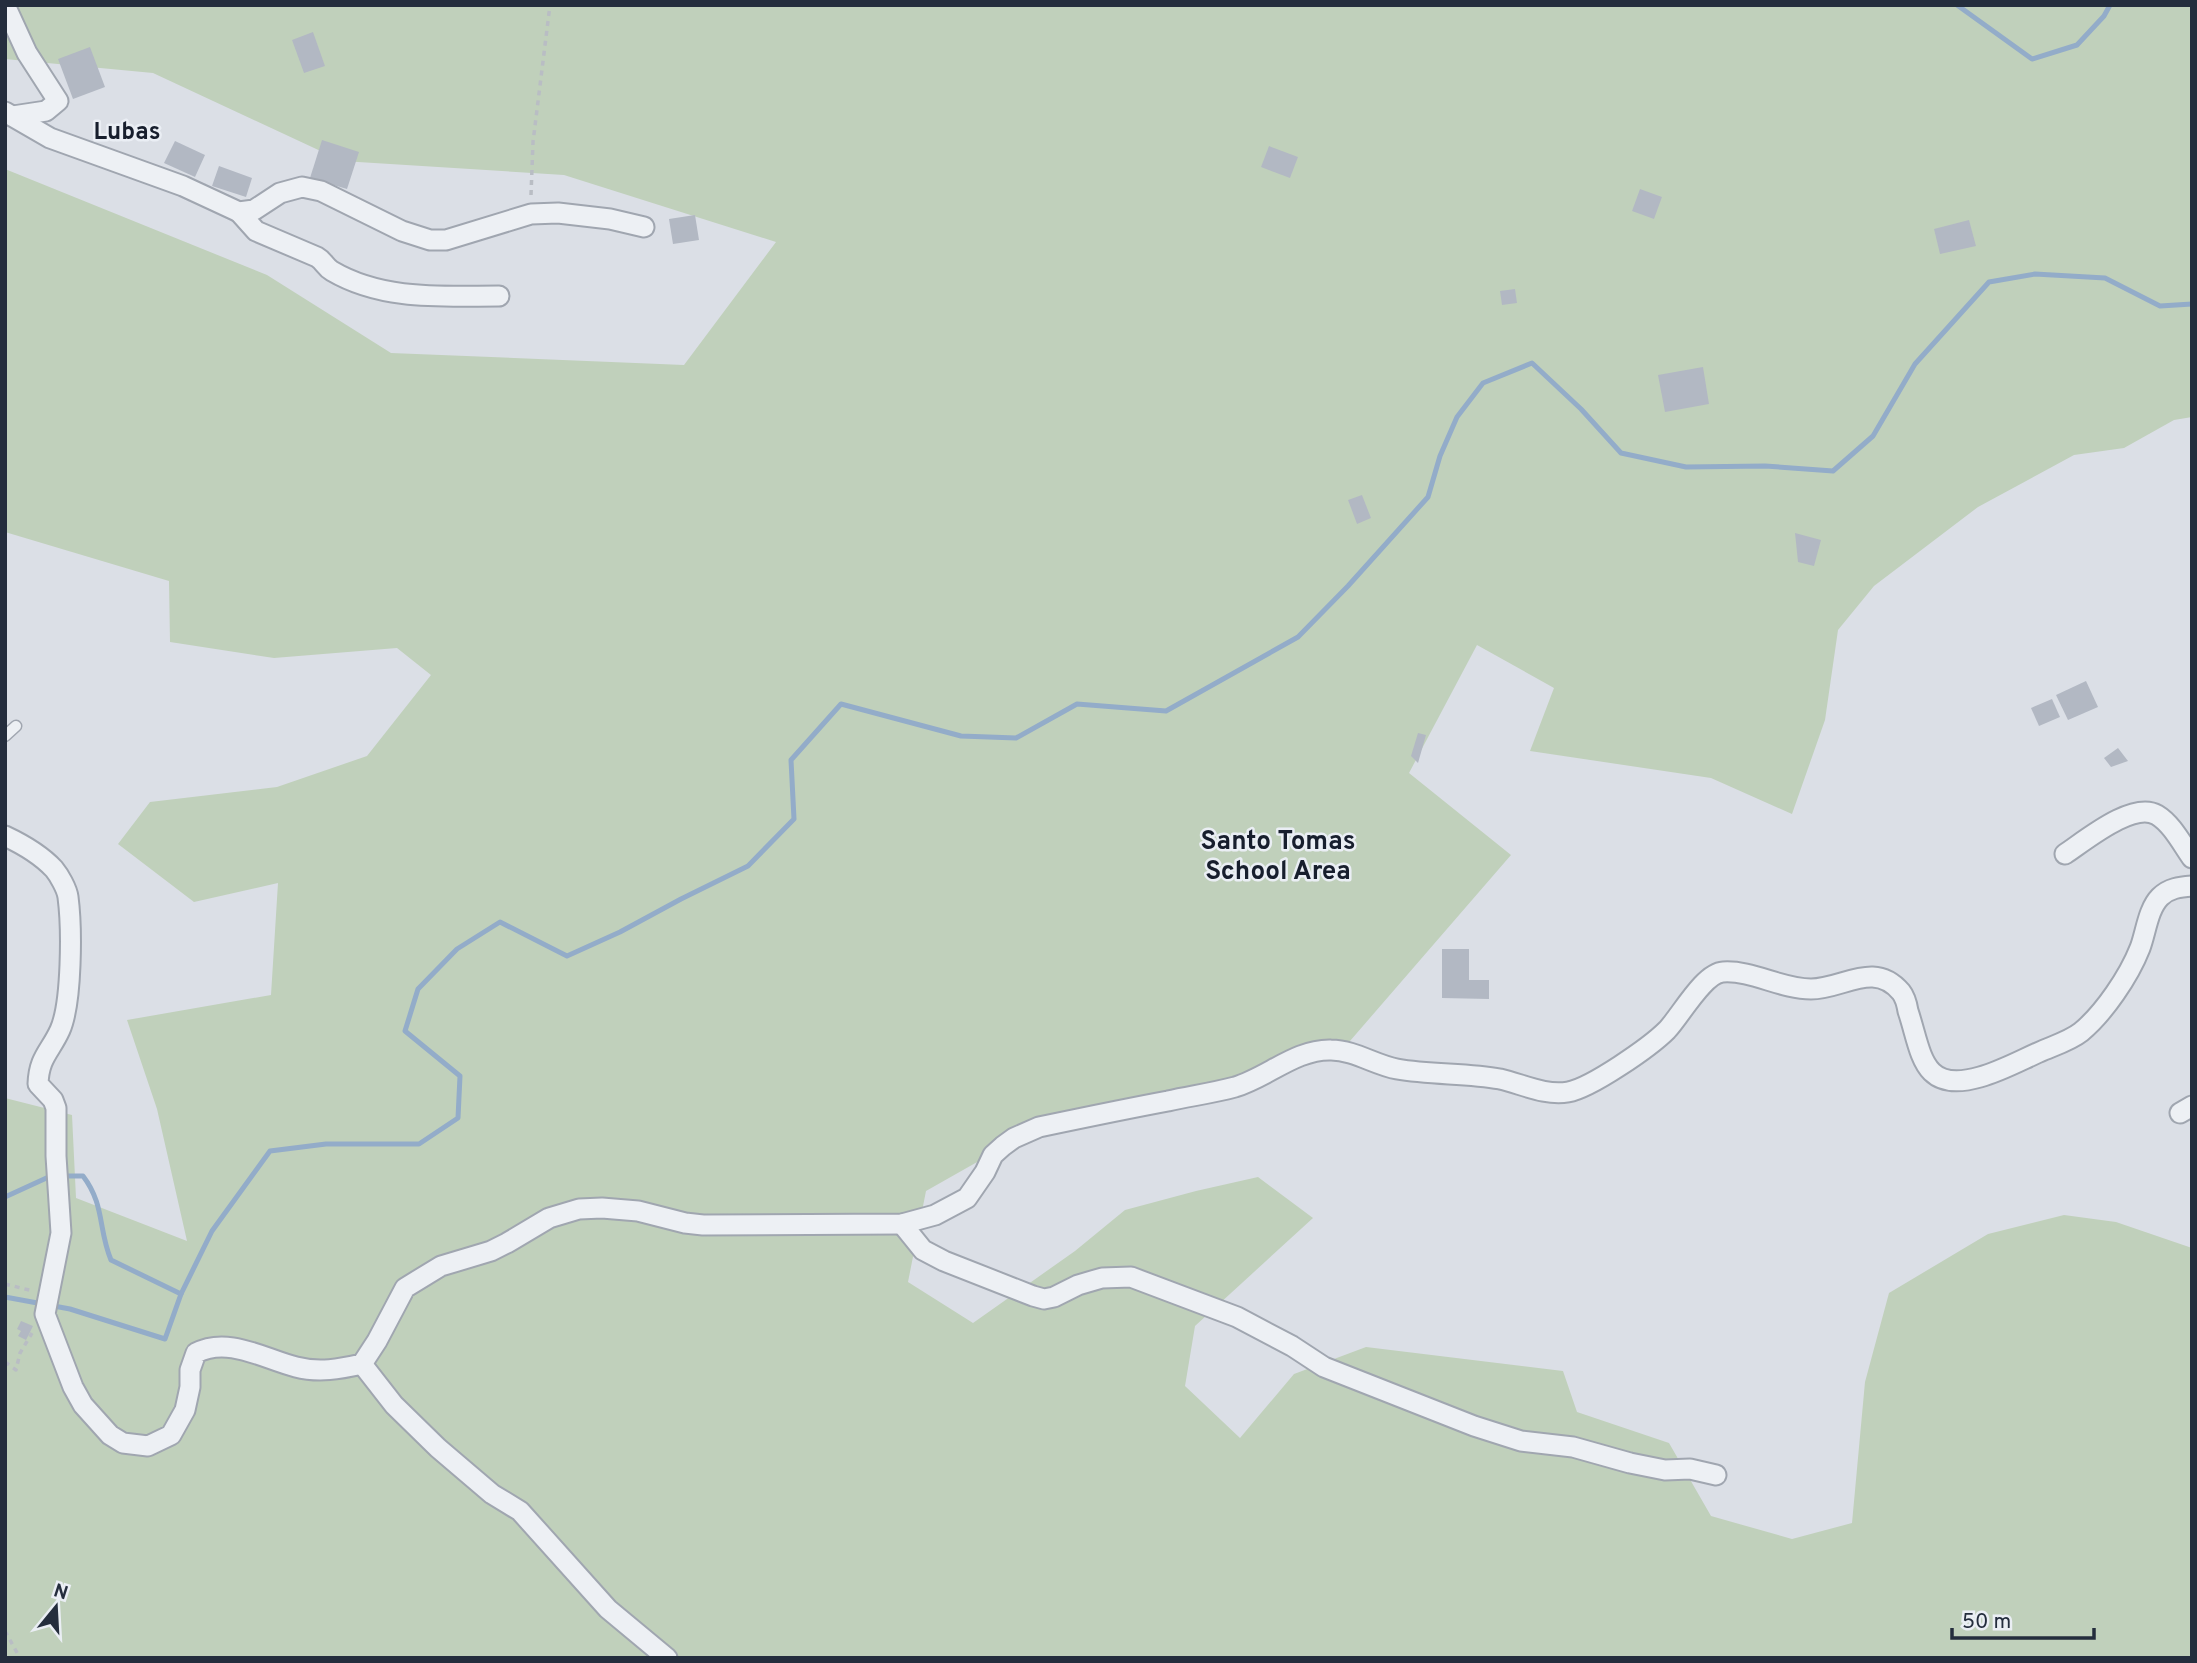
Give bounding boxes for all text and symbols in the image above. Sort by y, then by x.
district label: Lubas [94,118,160,148]
district label: Santo Tomas School Area [1201,826,1355,889]
north arrow [21,1572,91,1642]
text: N [50,1579,71,1606]
scale bar [1952,1596,2094,1640]
text: 50 m [1962,1609,2011,1636]

